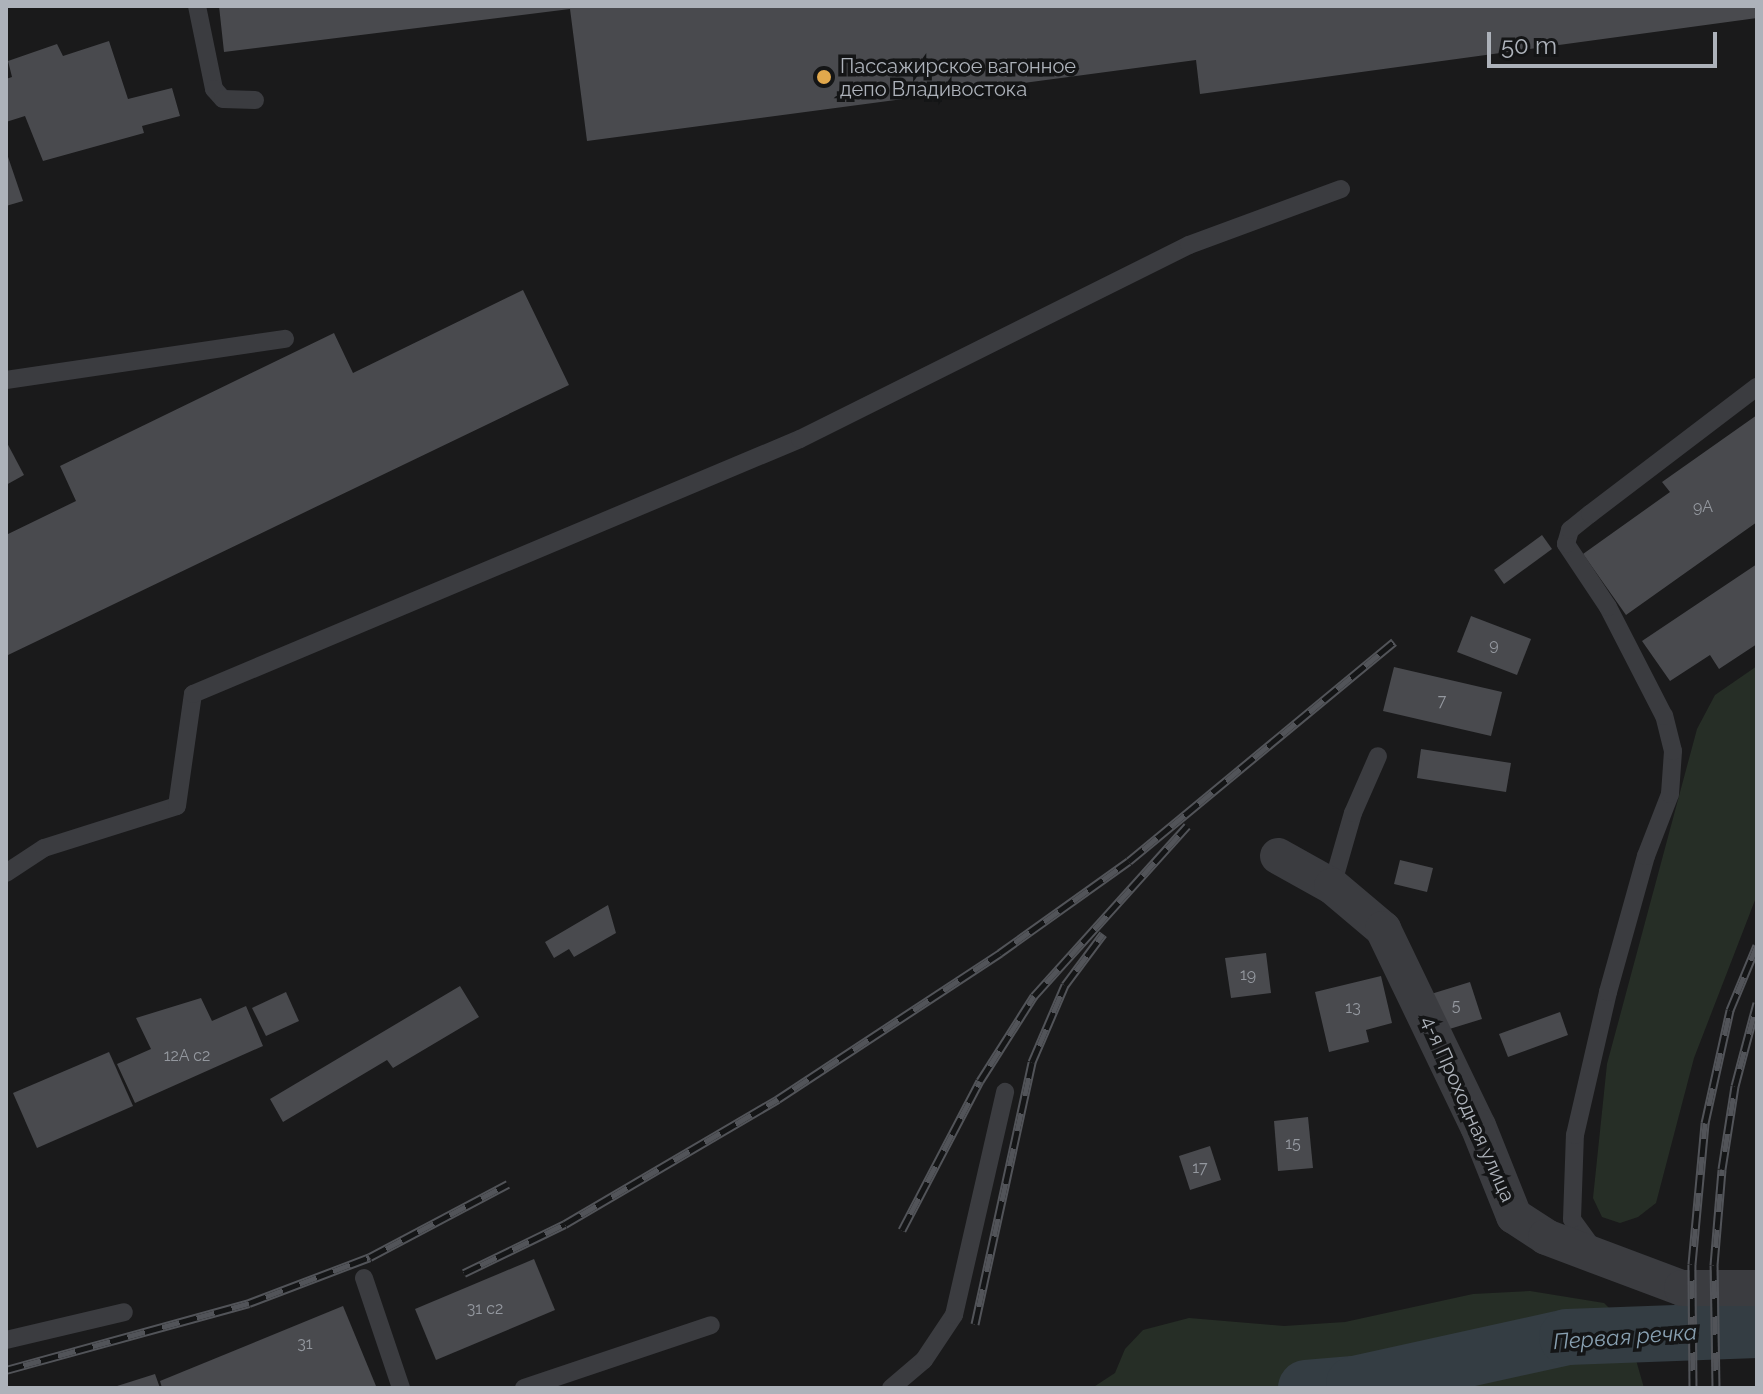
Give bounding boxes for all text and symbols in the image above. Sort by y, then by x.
scale bar [1491,16,1721,66]
text: 50 m [1501,31,1557,60]
place label: Пассажирское вагонное депо Владивостока [840,54,1076,101]
marker: Пассажирское вагонное депо Владивостока [815,68,833,86]
house number: 9А [1693,497,1713,517]
house number: 9 [1489,635,1499,655]
house number: 7 [1438,691,1446,711]
house number: 19 [1240,965,1256,985]
house number: 5 [1452,996,1460,1016]
house number: 13 [1345,998,1361,1018]
street label: 4-я Проходная улица [1416,1012,1520,1206]
house number: 12А с2 [163,1046,211,1066]
house number: 15 [1285,1134,1301,1154]
house number: 17 [1192,1158,1208,1178]
house number: 31 с2 [467,1299,503,1319]
water label: Первая речка [1552,1319,1698,1355]
house number: 31 [297,1334,313,1354]

